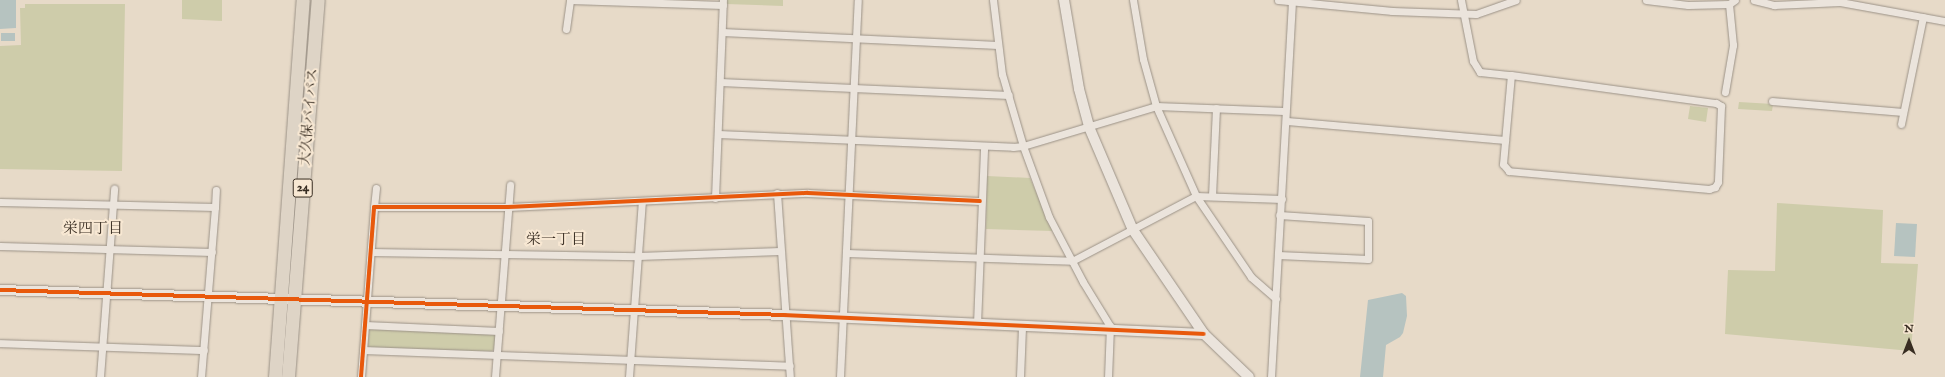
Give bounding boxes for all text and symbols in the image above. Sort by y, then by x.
street label: 大久保バイパス [296,67,322,167]
road number: 24 [292,177,314,199]
district label: 栄四丁目 [63,220,123,238]
district label: 栄一丁目 [526,231,586,249]
north arrow [1889,321,1929,361]
text: N [1904,322,1914,336]

